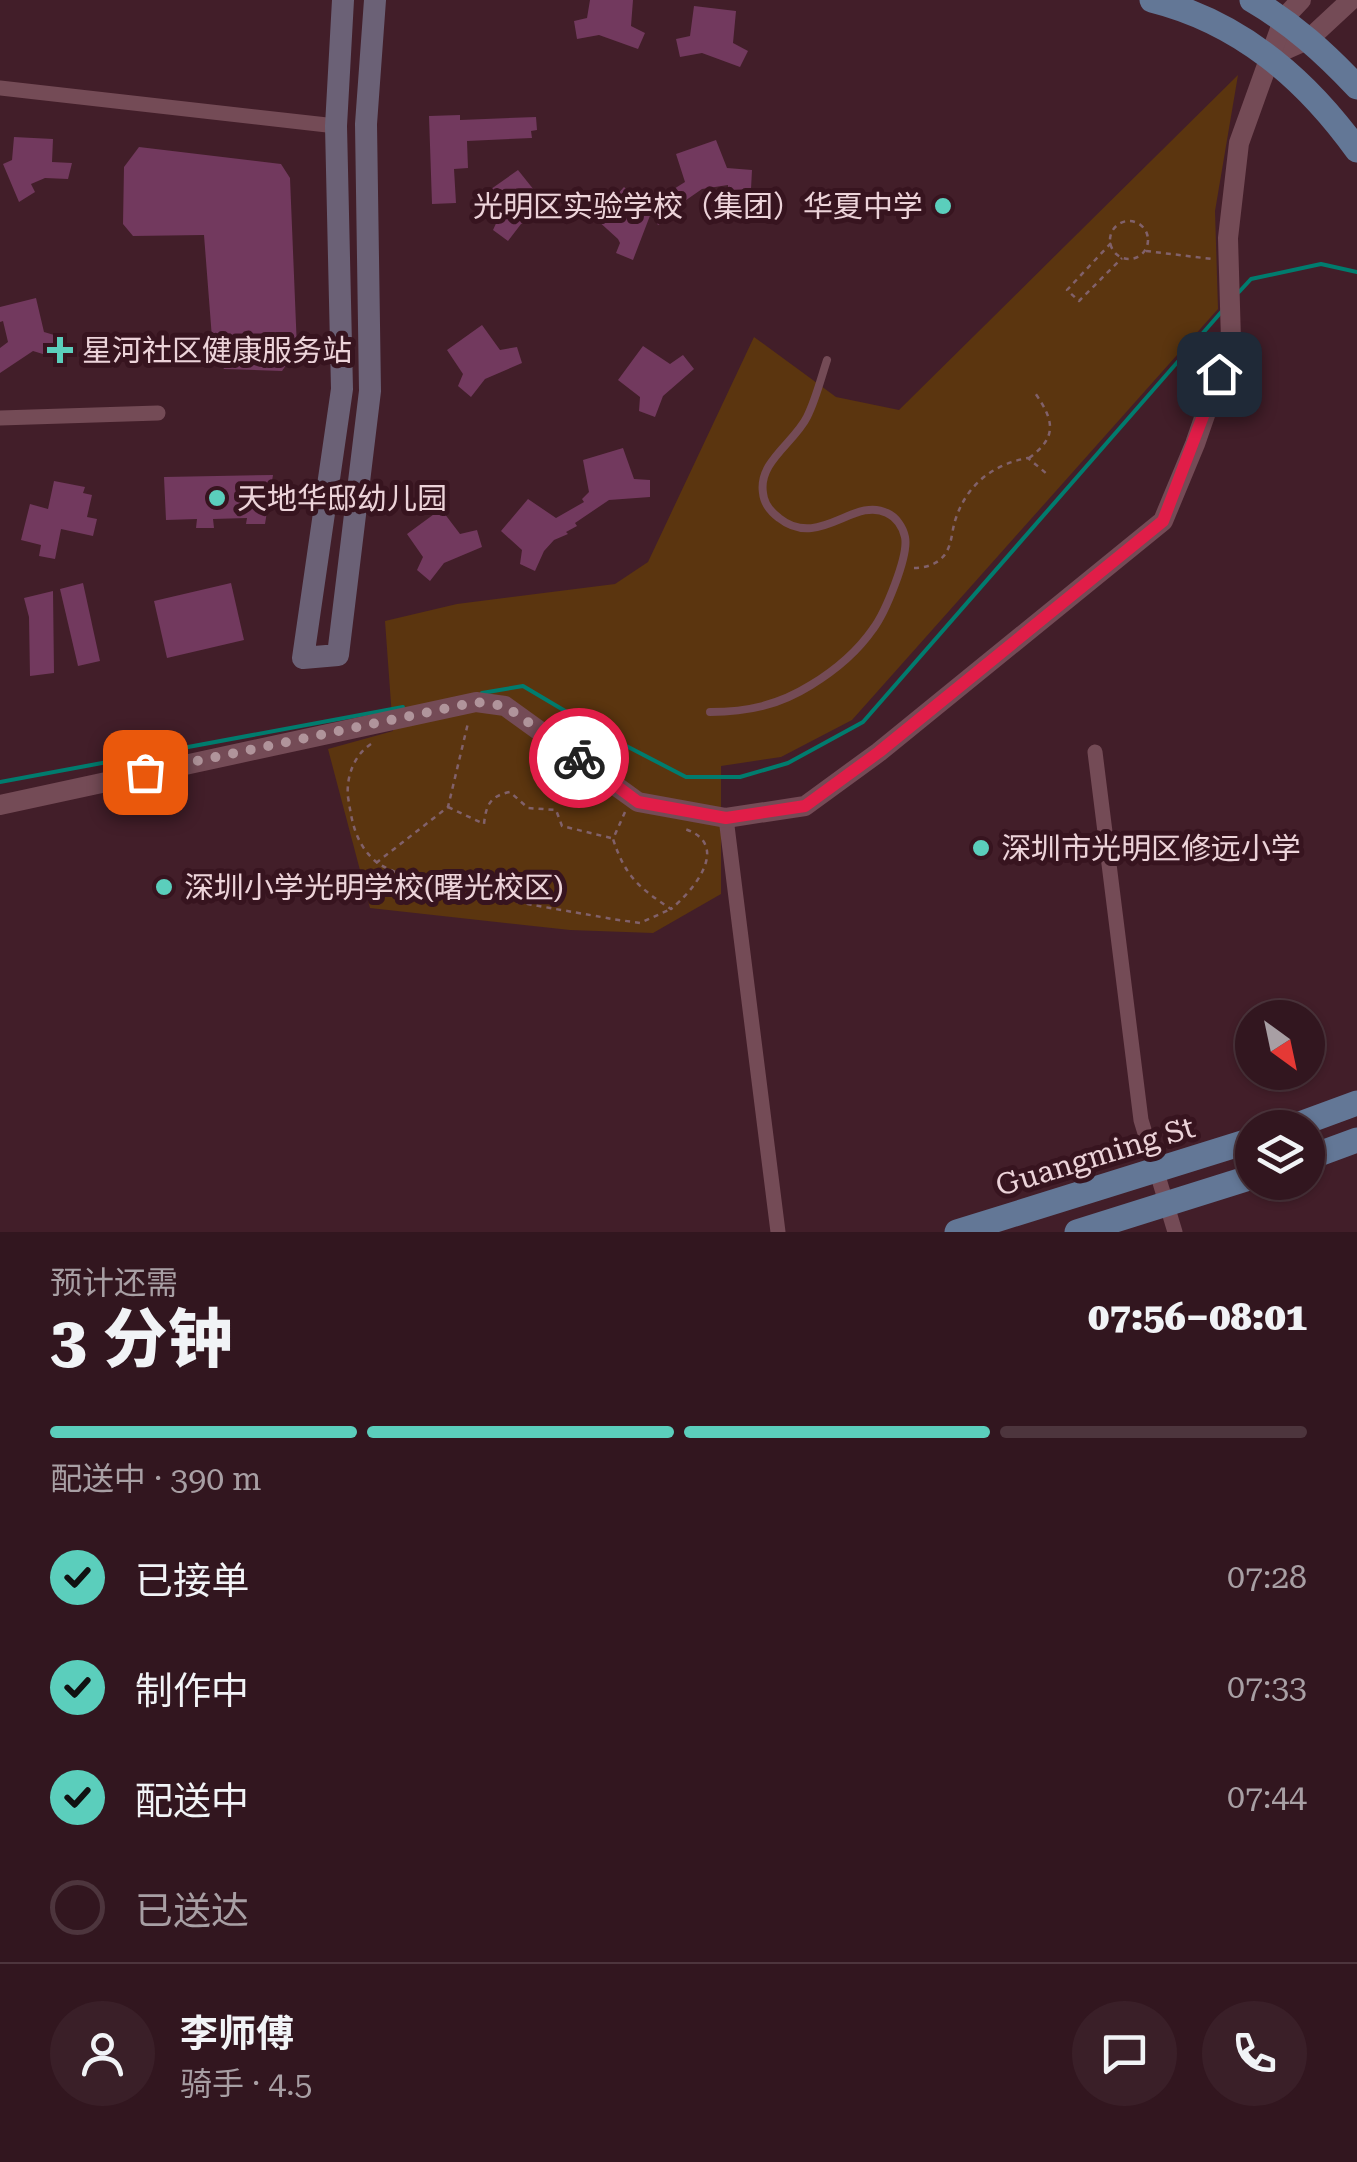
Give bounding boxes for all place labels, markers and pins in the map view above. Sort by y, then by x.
place label: 光明区实验学校（集团）华夏中学 [473,189,923,224]
marker: 光明区实验学校（集团）华夏中学 [932,195,954,217]
pin [1177,332,1262,417]
place label: 星河社区健康服务站 [82,333,352,368]
marker: 星河社区健康服务站 [47,337,73,363]
place label: 天地华邸幼儿园 [237,481,447,516]
marker: 天地华邸幼儿园 [206,487,228,509]
pin [103,730,188,815]
place label: 深圳市光明区修远小学 [1001,831,1301,866]
marker: 深圳市光明区修远小学 [970,837,992,859]
place label: 深圳小学光明学校(曙光校区) [184,870,564,905]
marker: 深圳小学光明学校(曙光校区) [153,876,175,898]

